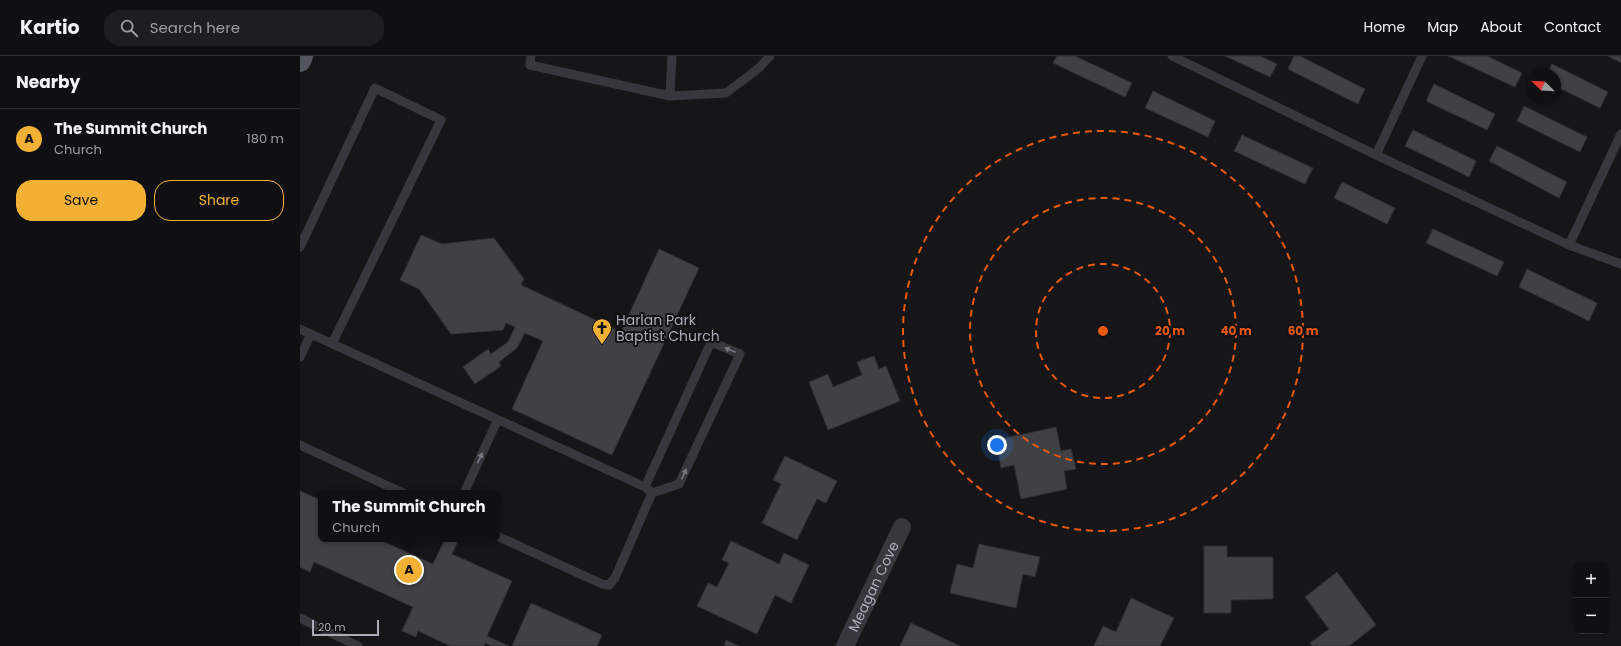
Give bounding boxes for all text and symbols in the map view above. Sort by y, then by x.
search box [104,10,384,46]
text: Kartio [20,14,80,41]
icon: search [118,17,140,39]
text: Search here [150,17,240,38]
text: Home [1363,17,1405,37]
text: Map [1427,17,1458,37]
text: About [1480,17,1522,37]
text: Contact [1544,17,1601,37]
north arrow [1525,68,1561,104]
text: Nearby [16,70,80,94]
text: The Summit Church [54,118,207,139]
text: A [24,129,34,148]
text: 180 m [247,129,284,148]
text: Church [54,140,102,159]
button: Save [16,180,146,221]
button: Share [154,180,284,221]
place label: Harlan Park Baptist Church [616,310,720,346]
church icon: Harlan Park Baptist Church [591,317,613,345]
text: 20 m [1155,322,1185,339]
text: 40 m [1220,322,1252,339]
text: 60 m [1288,322,1319,339]
centre of rings [1096,324,1110,338]
one-way arrow [723,346,735,352]
your location [987,435,1007,455]
one-way arrow [477,452,483,463]
one-way arrow [681,469,687,480]
popup [318,490,500,542]
text: The Summit Church [332,496,486,517]
text: Church [332,518,380,537]
street label: Meagan Cove [843,538,904,635]
pin: A [396,555,422,585]
map controls [1573,562,1609,634]
button: + [1573,562,1609,598]
button: − [1573,598,1609,634]
scale bar [312,618,379,637]
text: 20 m [318,619,346,635]

